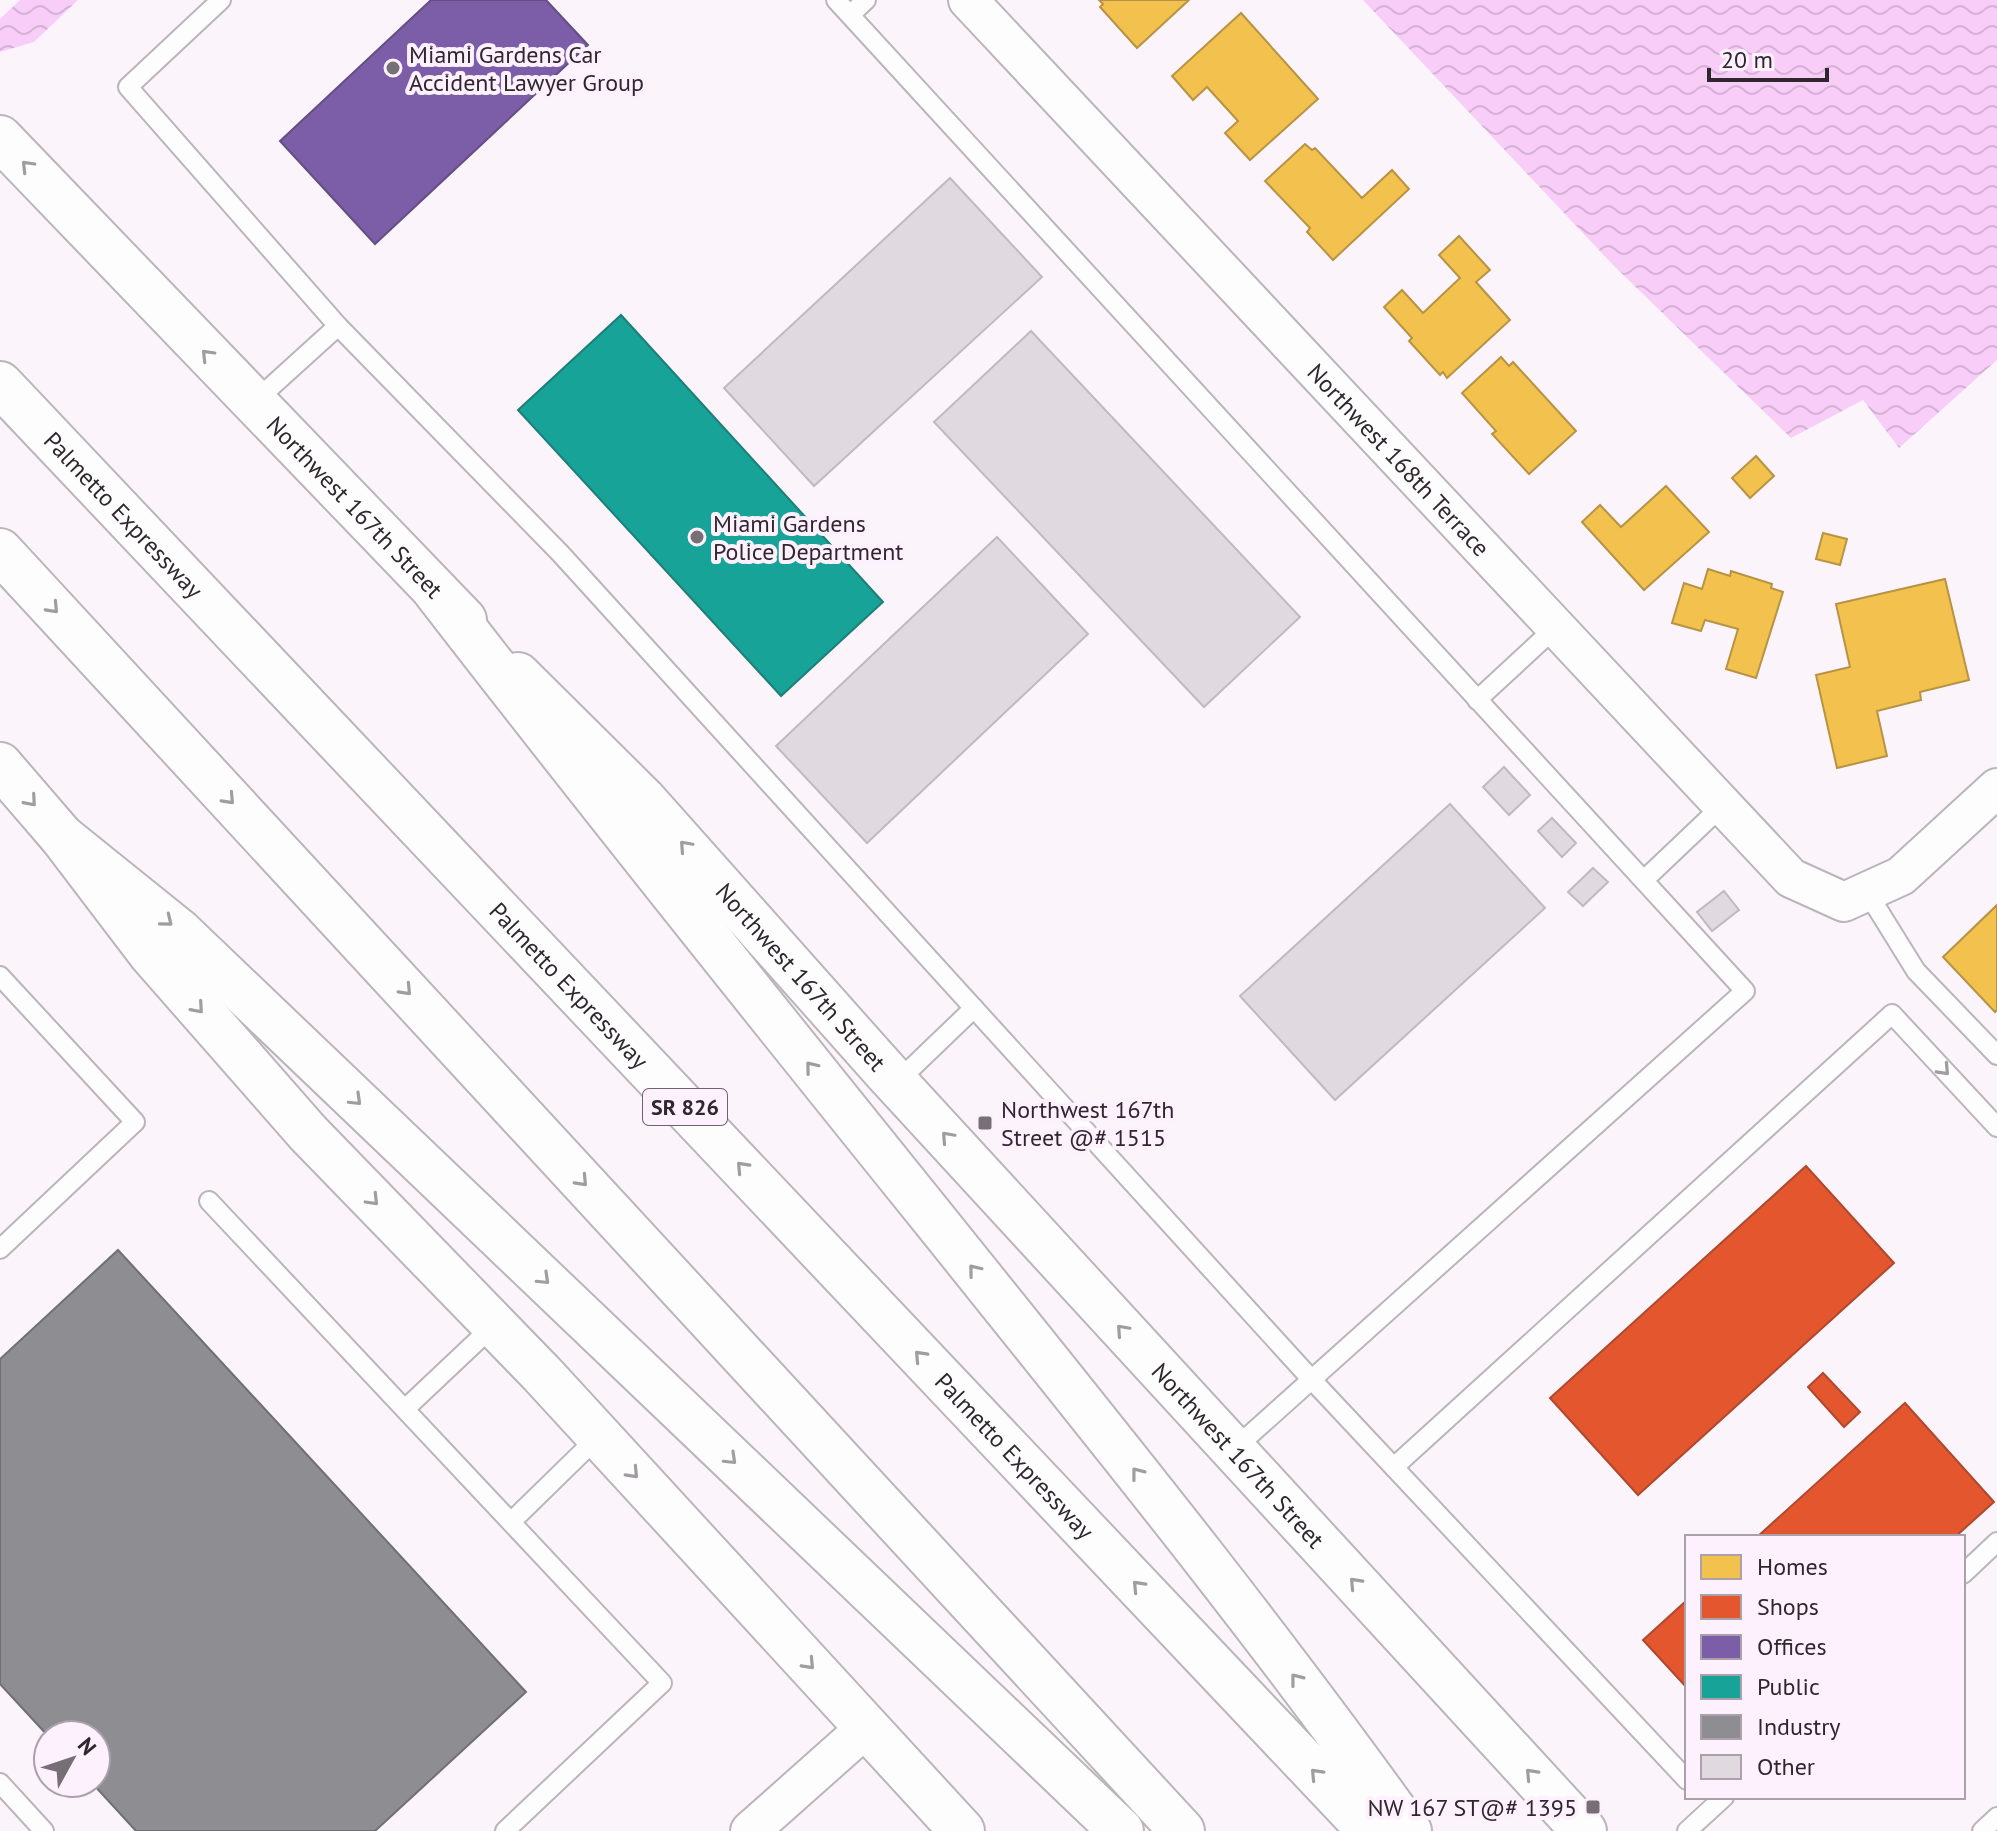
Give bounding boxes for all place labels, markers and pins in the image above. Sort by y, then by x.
place label: Miami Gardens Car Accident Lawyer Group [409,39,644,98]
marker: Miami Gardens Car Accident Lawyer Group [384,59,402,77]
place label: Miami Gardens Police Department [713,508,903,567]
marker: Miami Gardens Police Department [688,528,706,546]
place label: Northwest 167th Street @# 1515 [1001,1094,1174,1153]
marker: Northwest 167th Street @# 1515 [976,1114,994,1132]
place label: NW 167 ST@# 1395 [1367,1792,1577,1823]
marker: NW 167 ST@# 1395 [1584,1798,1602,1816]

